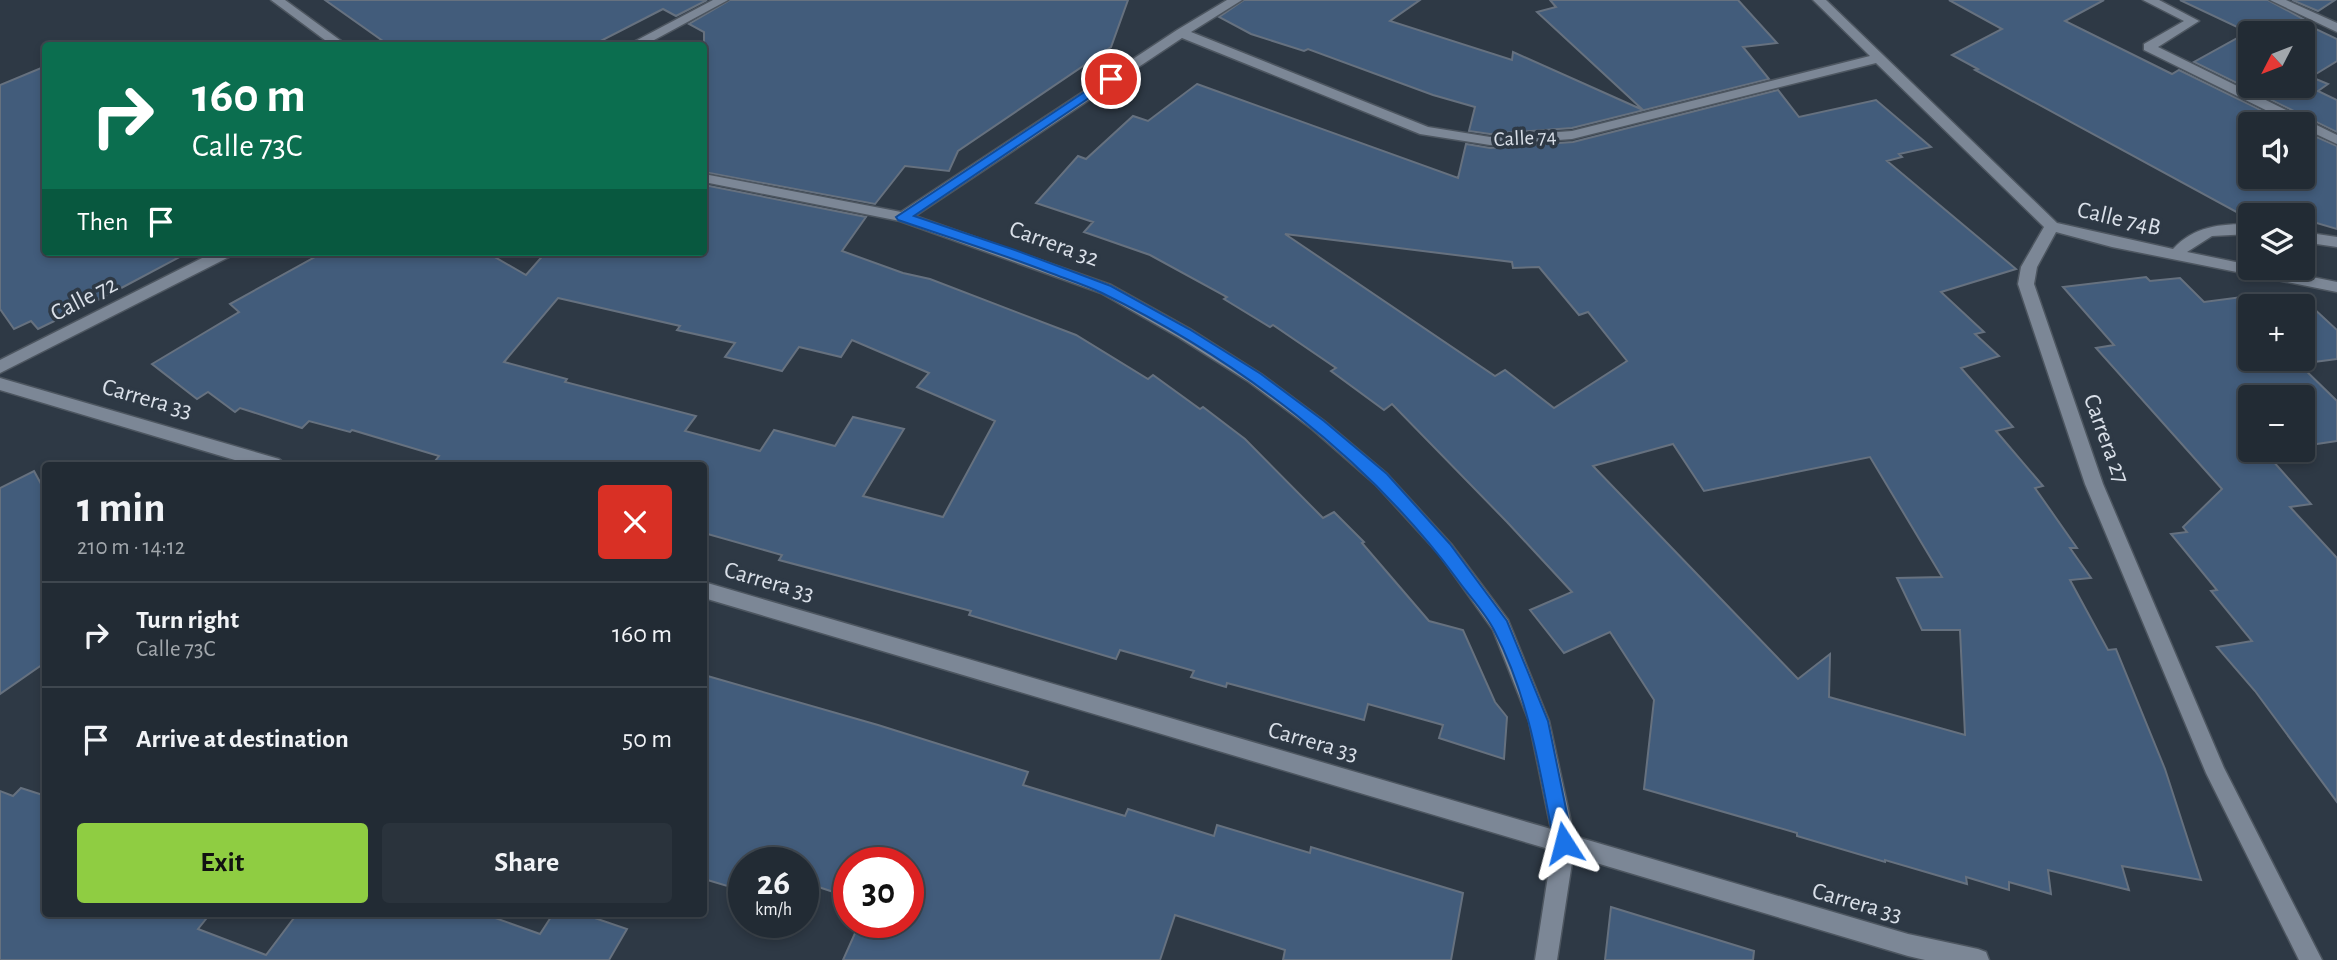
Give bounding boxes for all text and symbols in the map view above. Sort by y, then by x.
north arrow [2238,21,2315,98]
map controls [2238,21,2315,462]
pin [1081,49,1141,109]
icon: arrive [1092,60,1130,98]
icon: right [77,70,168,161]
text: 160 m [192,72,306,121]
button: sound [2238,112,2315,189]
street label: Calle 74 [1493,126,1557,150]
text: Calle 73C [192,130,302,162]
street label: Calle 74B [2075,198,2163,240]
icon: arrive [142,203,180,241]
button: layers [2238,203,2315,280]
text: Then [77,209,128,235]
street label: Carrera 32 [1006,217,1102,271]
street label: Calle 72 [47,272,121,326]
button: + [2238,294,2315,371]
street label: Carrera 33 [99,375,195,423]
button: − [2238,385,2315,462]
street label: Carrera 27 [2079,391,2133,487]
button: close [598,485,672,559]
text: 1 min [77,487,166,529]
text: 210 m · 14:12 [77,536,185,559]
street label: Carrera 33 [721,558,817,606]
text: Turn right [136,607,239,633]
icon: right [77,616,115,654]
text: 160 m [612,621,672,647]
text: Calle 73C [136,638,215,661]
street label: Carrera 33 [1265,718,1361,766]
icon: arrive [77,721,115,759]
text: Arrive at destination [136,726,349,752]
text: 50 m [622,726,672,752]
position arrow [1527,806,1601,880]
button: Exit [77,823,368,903]
button: Share [382,823,672,903]
speed limit sign: 30 [833,847,924,938]
text: 26 [757,866,790,901]
street label: Carrera 33 [1809,879,1905,927]
text: km/h [755,901,792,919]

